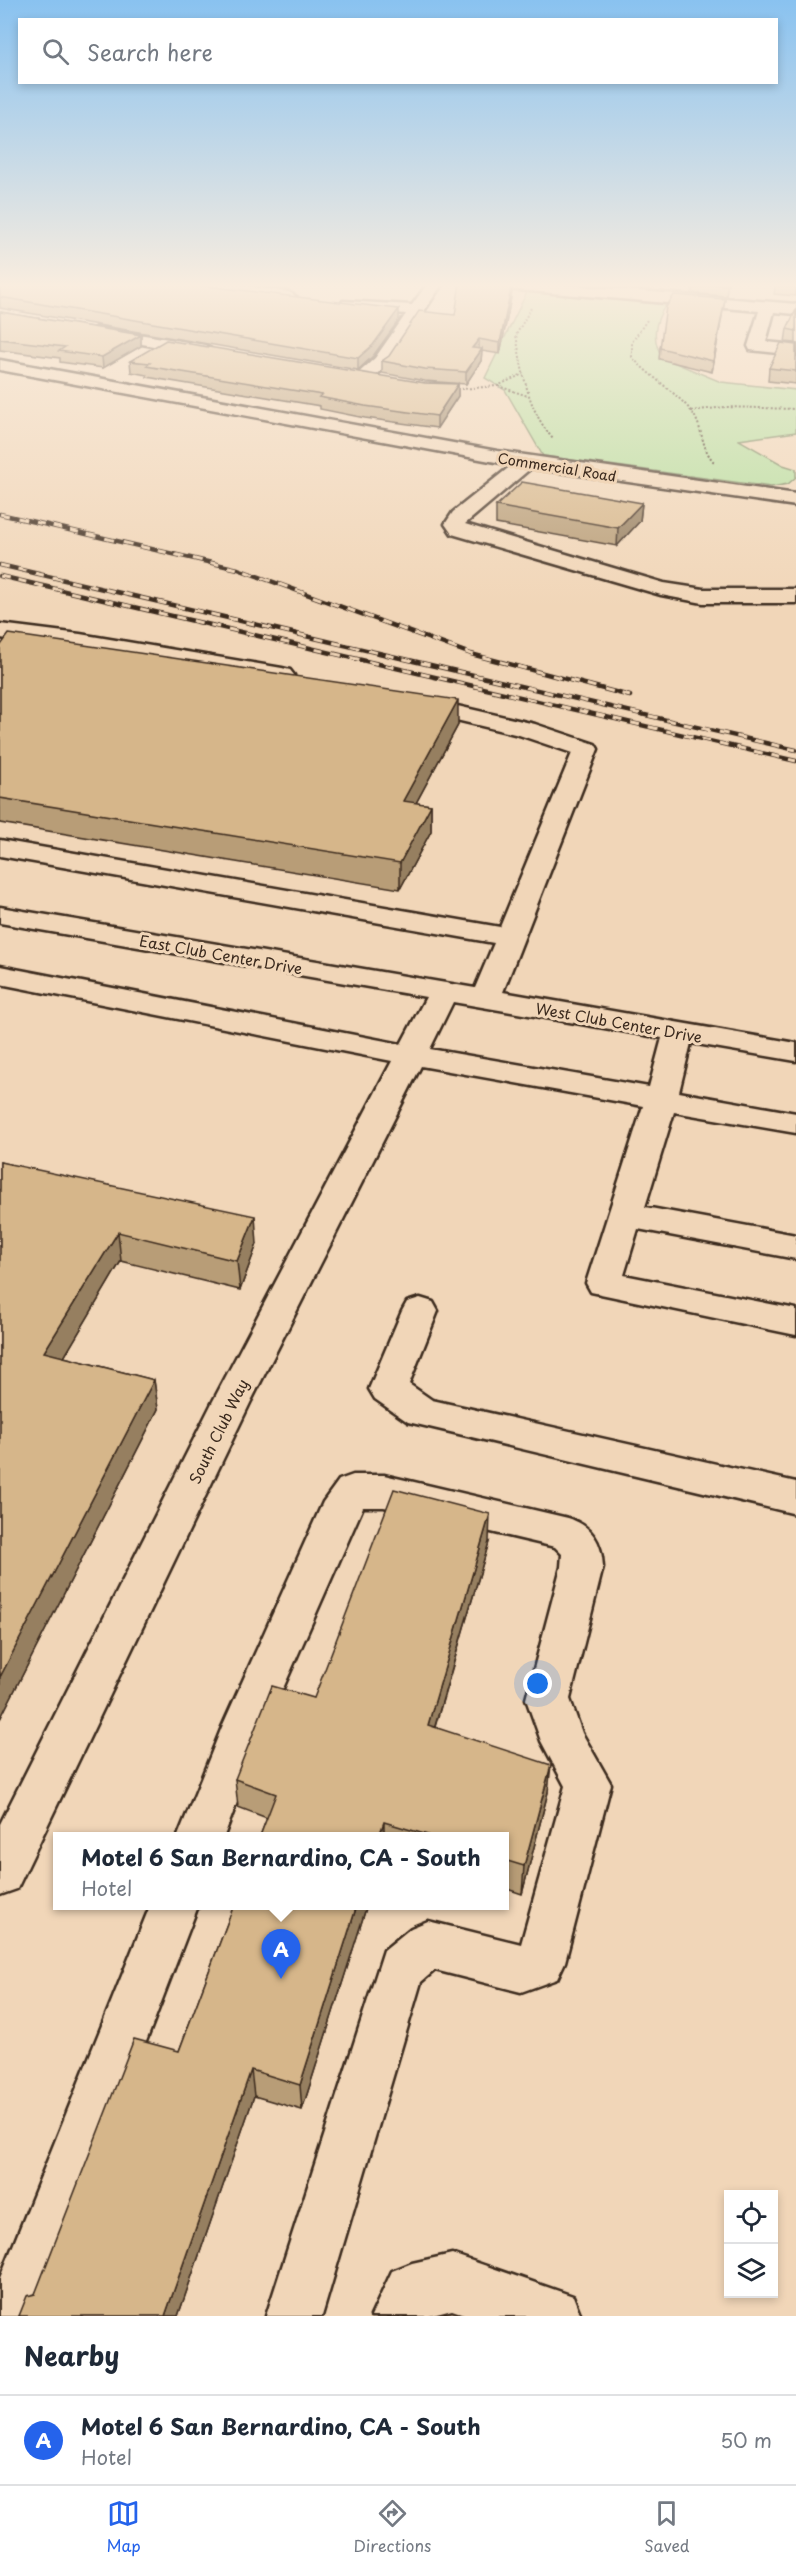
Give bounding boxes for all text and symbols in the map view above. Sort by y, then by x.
search box [18,18,778,84]
icon: search [39,35,72,68]
text: Search here [87,35,213,68]
street label: Commercial Road [496,447,618,487]
street label: East Club Center Drive [138,928,304,980]
street label: West Club Center Drive [534,996,704,1048]
street label: South Club Way [183,1375,253,1487]
your location [523,1669,552,1698]
popup [53,1832,509,1910]
text: Motel 6 San Bernardino, CA - South [81,1840,481,1873]
text: Hotel [81,1873,132,1903]
pin: A [262,1930,300,1979]
map controls [724,2190,778,2298]
button: locate [724,2190,778,2244]
button: layers [724,2244,778,2298]
text: Nearby [24,2336,119,2375]
text: Motel 6 San Bernardino, CA - South [81,2409,481,2442]
text: A [36,2425,51,2455]
text: 50 m [720,2425,772,2455]
text: Hotel [81,2442,132,2472]
tab: Map [106,2497,141,2557]
tab: Directions [353,2497,431,2557]
tab: Saved [644,2497,690,2557]

